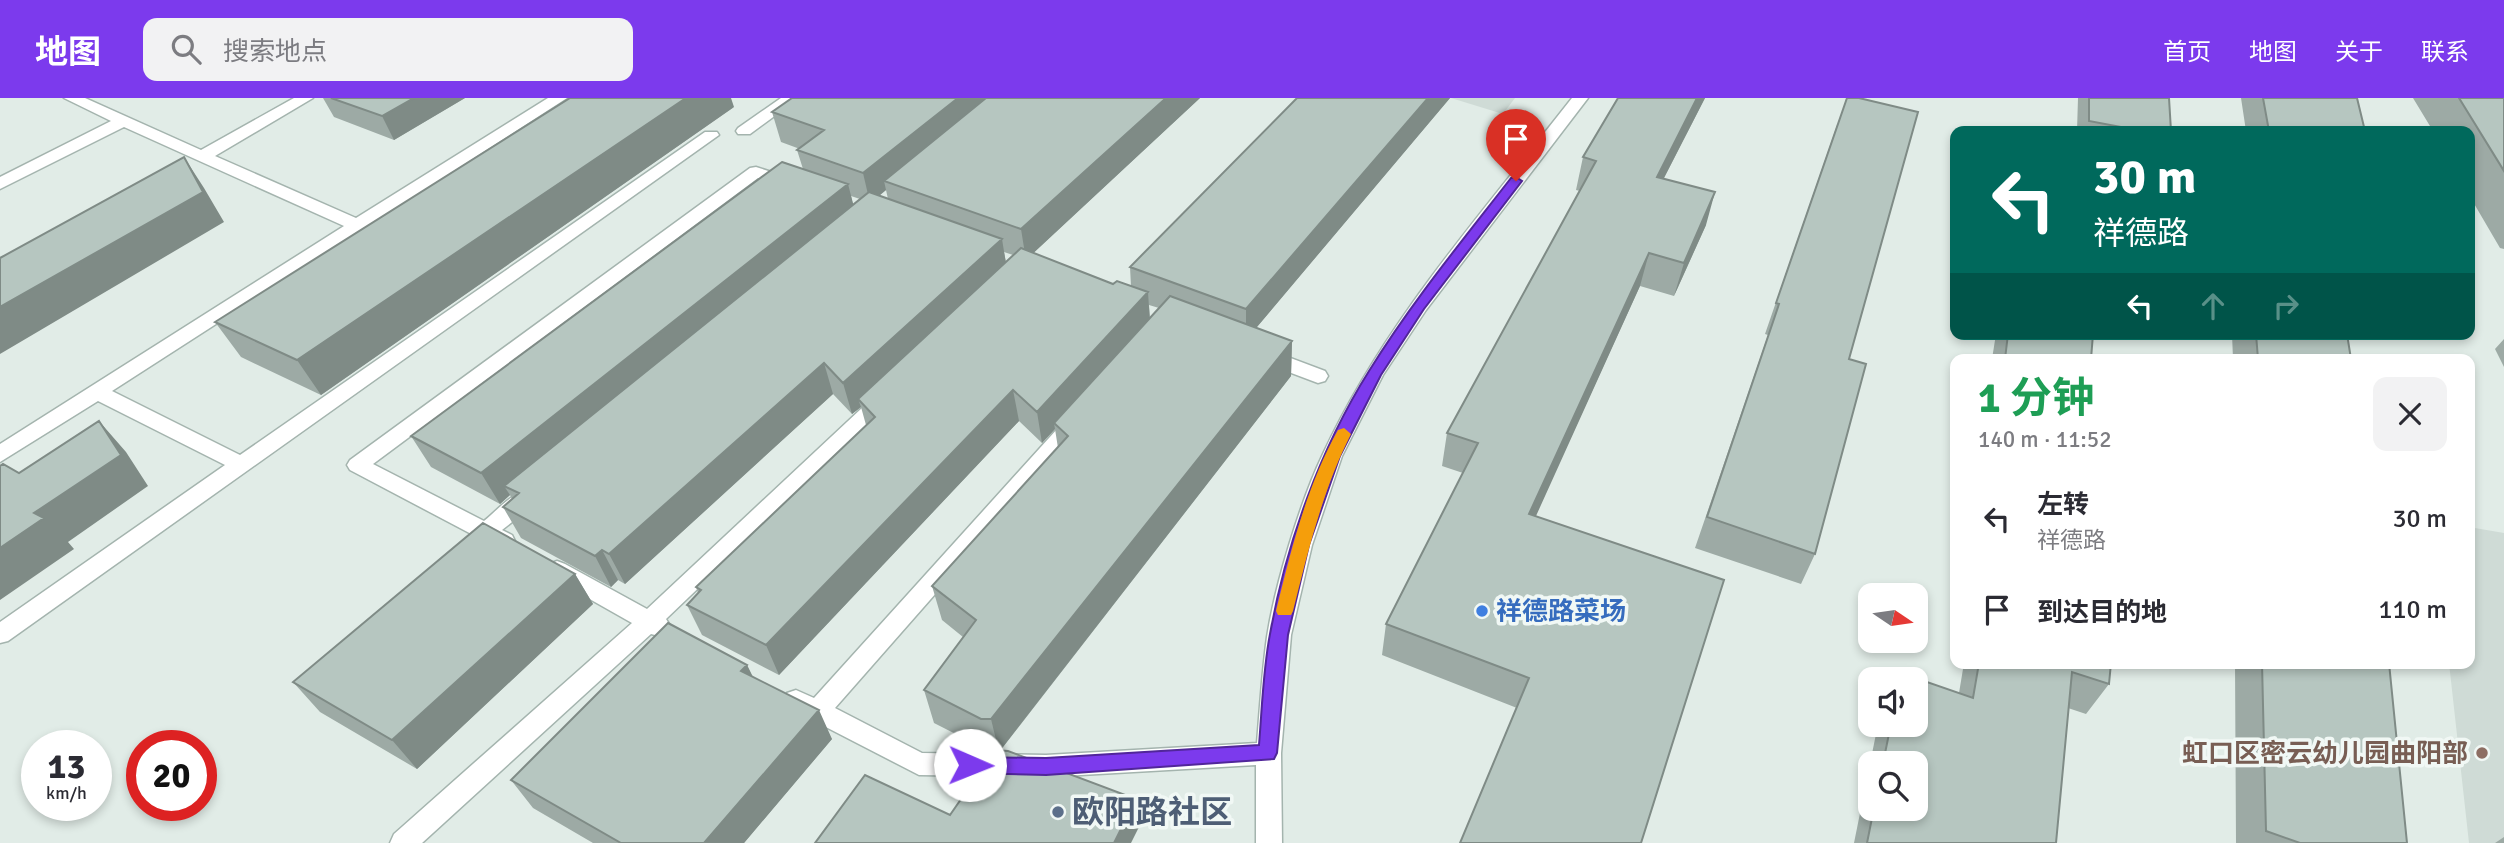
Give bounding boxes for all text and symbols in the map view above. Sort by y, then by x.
search box [143,18,633,81]
icon: search [167,30,205,68]
text: 地图 [35,32,101,73]
text: 搜索地点 [223,36,327,68]
text: 首页 [2163,37,2211,67]
text: 地图 [2249,37,2297,67]
text: 关于 [2335,37,2383,67]
text: 联系 [2421,37,2469,67]
pin [1486,109,1546,181]
icon: arrive [1497,120,1535,158]
text: 30 m [2093,147,2196,207]
icon: left [1978,154,2069,245]
text: 祥德路 [2093,214,2189,253]
icon: left [2121,287,2159,325]
icon: ahead [2194,287,2232,325]
icon: right [2267,287,2305,325]
text: 1 分钟 [1978,373,2094,424]
button: close [2373,377,2447,451]
text: 140 m · 11:52 [1978,425,2112,454]
text: 左转 [2037,489,2089,521]
icon: left [1978,500,2016,538]
text: 30 m [2392,503,2447,535]
text: 祥德路 [2037,526,2106,555]
north arrow [1858,583,1928,653]
map controls [1858,583,1928,821]
icon: arrive [1978,591,2016,629]
text: 110 m [2378,594,2447,626]
place label: 祥德路菜场 [1496,596,1626,628]
text: 到达目的地 [2037,597,2167,629]
marker: 祥德路菜场 [1474,603,1490,619]
button: sound [1858,667,1928,737]
position arrow [933,728,1007,802]
speed limit sign: 20 [126,730,217,821]
place label: 虹口区密云幼儿园曲阳部 [2182,738,2468,770]
text: 13 [48,745,85,788]
marker: 虹口区密云幼儿园曲阳部 [2474,745,2490,761]
button: search [1858,751,1928,821]
text: km/h [46,782,87,804]
place label: 欧阳路社区 [1072,793,1232,832]
marker: 欧阳路社区 [1050,804,1066,820]

